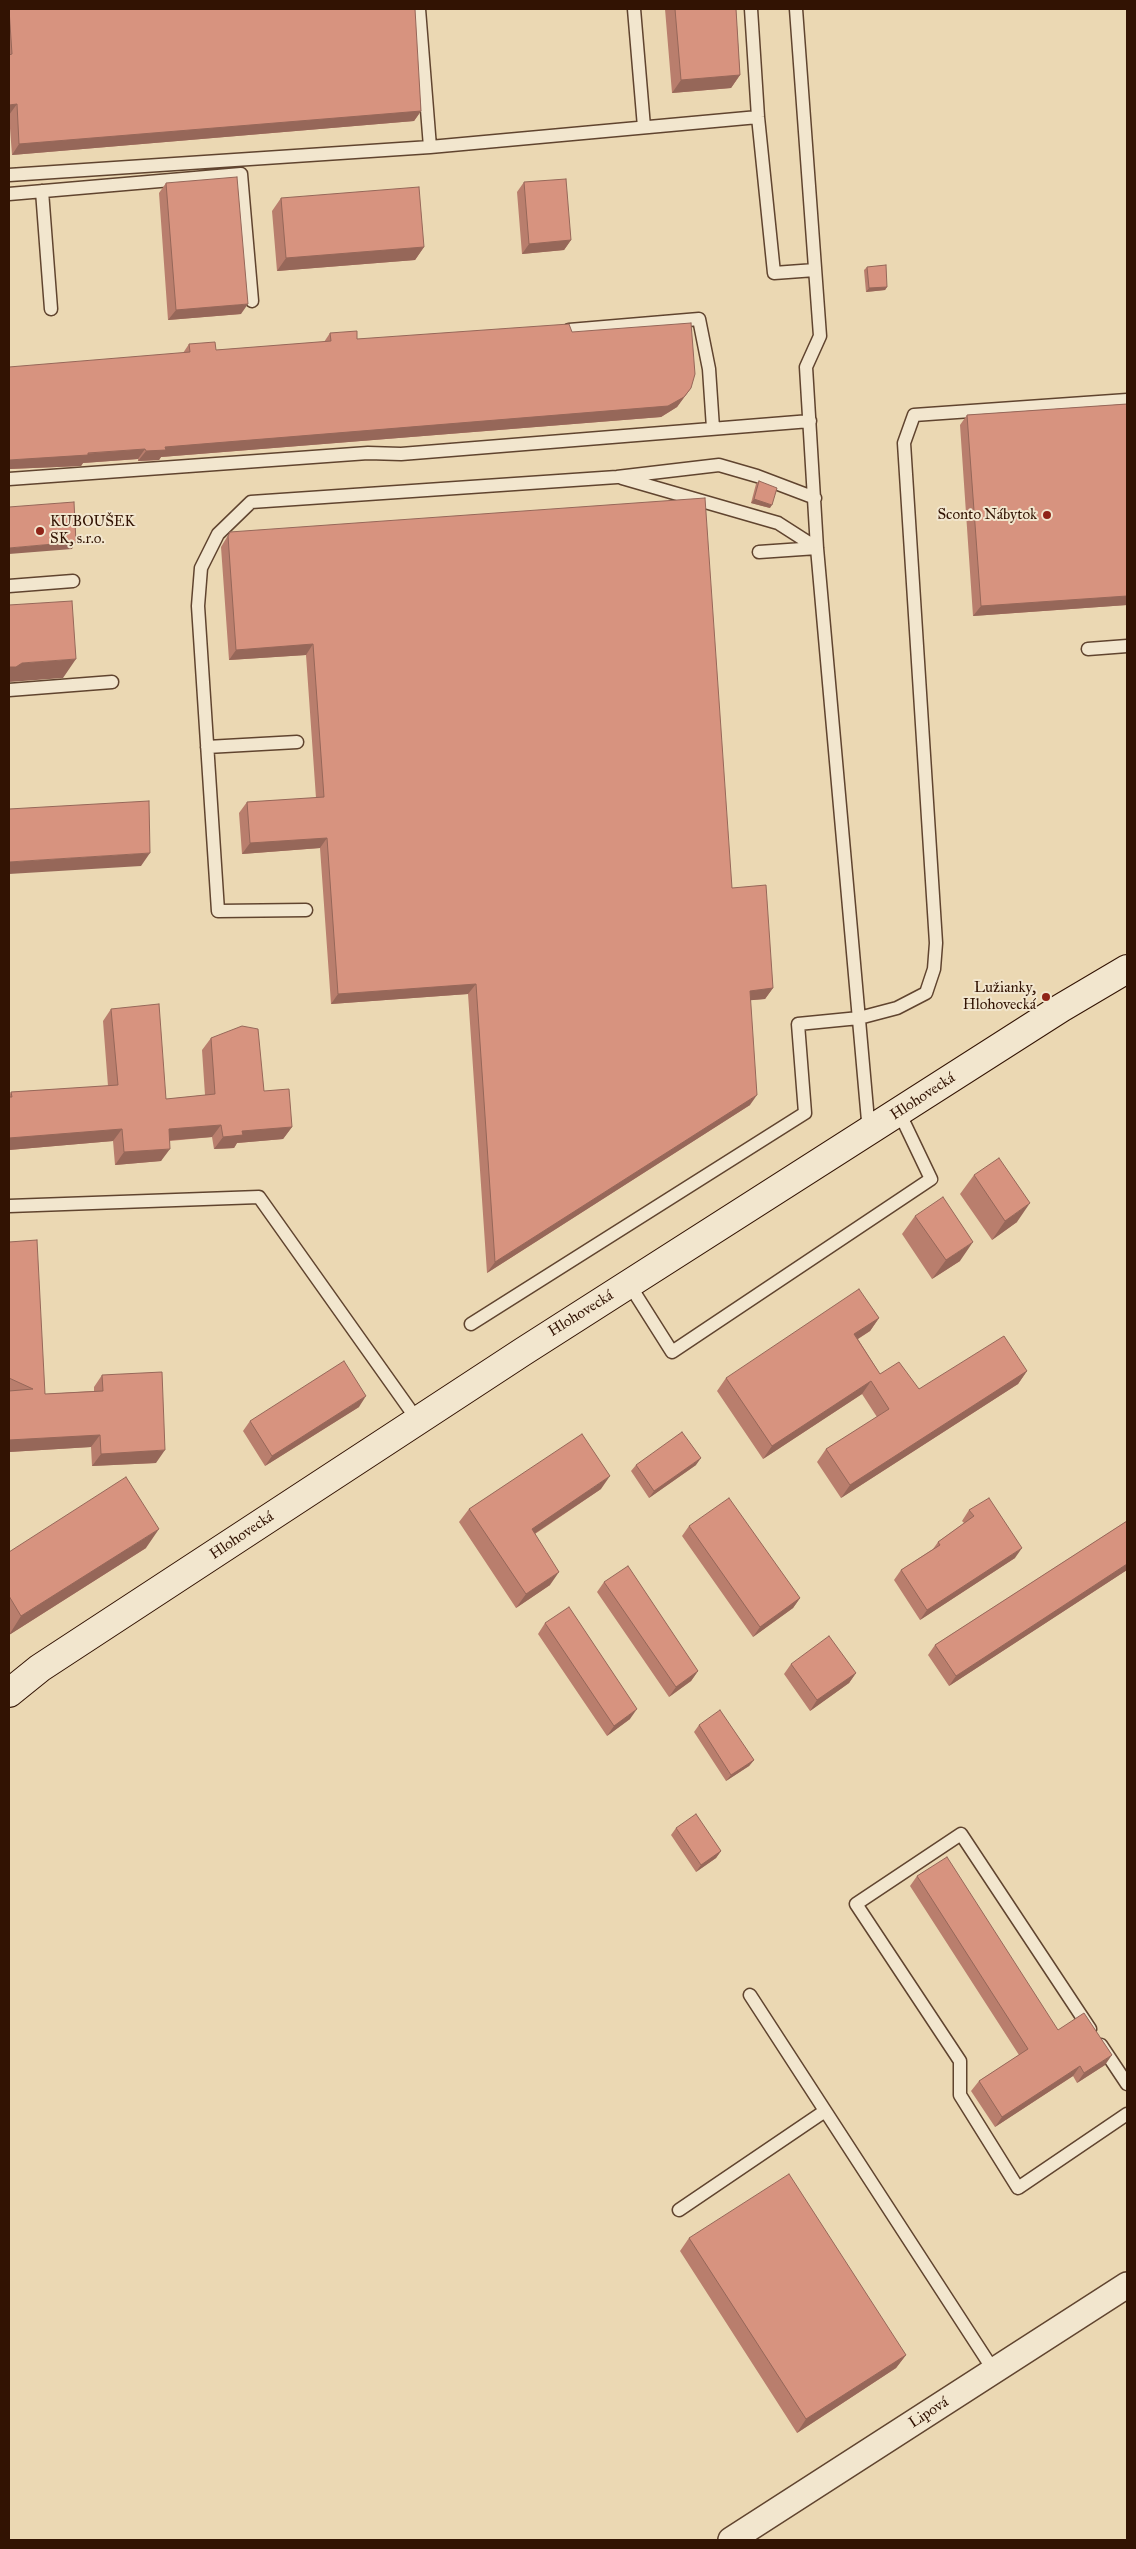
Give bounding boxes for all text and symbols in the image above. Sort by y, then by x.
place label: Sconto Nábytok [937,506,1037,524]
marker: Sconto Nábytok [1041,509,1053,521]
place label: KUBOUŠEK SK, s.r.o. [50,513,135,548]
marker: KUBOUŠEK SK, s.r.o. [34,525,46,537]
place label: Lužianky, Hlohovecká [963,979,1036,1014]
marker: Lužianky, Hlohovecká [1040,991,1052,1003]
street label: Hlohovecká [887,1069,959,1125]
street label: Hlohovecká [545,1287,617,1341]
street label: Hlohovecká [207,1508,277,1564]
street label: Lipová [906,2394,952,2432]

